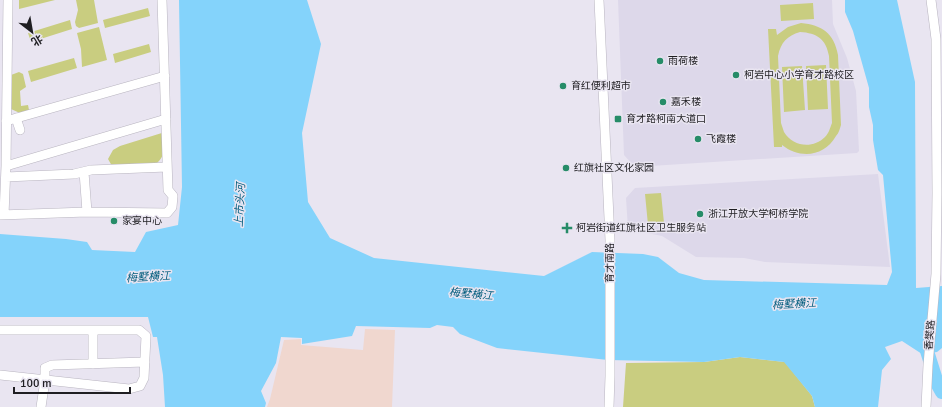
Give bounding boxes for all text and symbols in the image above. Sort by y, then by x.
north arrow [12,12,52,52]
text: 北 [29,32,45,49]
place label: 雨荷楼 [668,55,698,67]
marker: 雨荷楼 [655,56,665,66]
place label: 柯岩中心小学育才路校区 [744,69,854,81]
marker: 柯岩中心小学育才路校区 [731,70,741,80]
place label: 育红便利超市 [571,80,631,92]
marker: 育红便利超市 [558,81,568,91]
place label: 嘉禾楼 [671,96,701,108]
marker: 嘉禾楼 [658,97,668,107]
place label: 育才路柯南大道口 [626,113,706,125]
marker: 育才路柯南大道口 [613,114,623,124]
place label: 飞霞楼 [706,133,736,145]
marker: 飞霞楼 [693,134,703,144]
place label: 红旗社区文化家园 [574,162,654,174]
marker: 红旗社区文化家园 [561,163,571,173]
water label: 上市头河 [232,181,248,227]
place label: 浙江开放大学柯桥学院 [708,208,808,220]
marker: 浙江开放大学柯桥学院 [695,209,705,219]
place label: 家宴中心 [122,215,162,227]
marker: 家宴中心 [109,216,119,226]
marker: 柯岩街道红旗社区卫生服务站 [561,222,573,234]
place label: 柯岩街道红旗社区卫生服务站 [576,222,706,234]
street label: 育才南路 [604,243,616,283]
water label: 梅墅横江 [126,269,171,285]
water label: 梅墅横江 [449,286,494,302]
water label: 梅墅横江 [772,296,817,312]
street label: 香樊路 [923,320,937,350]
scale bar [14,369,130,395]
text: 100 m [20,376,52,391]

